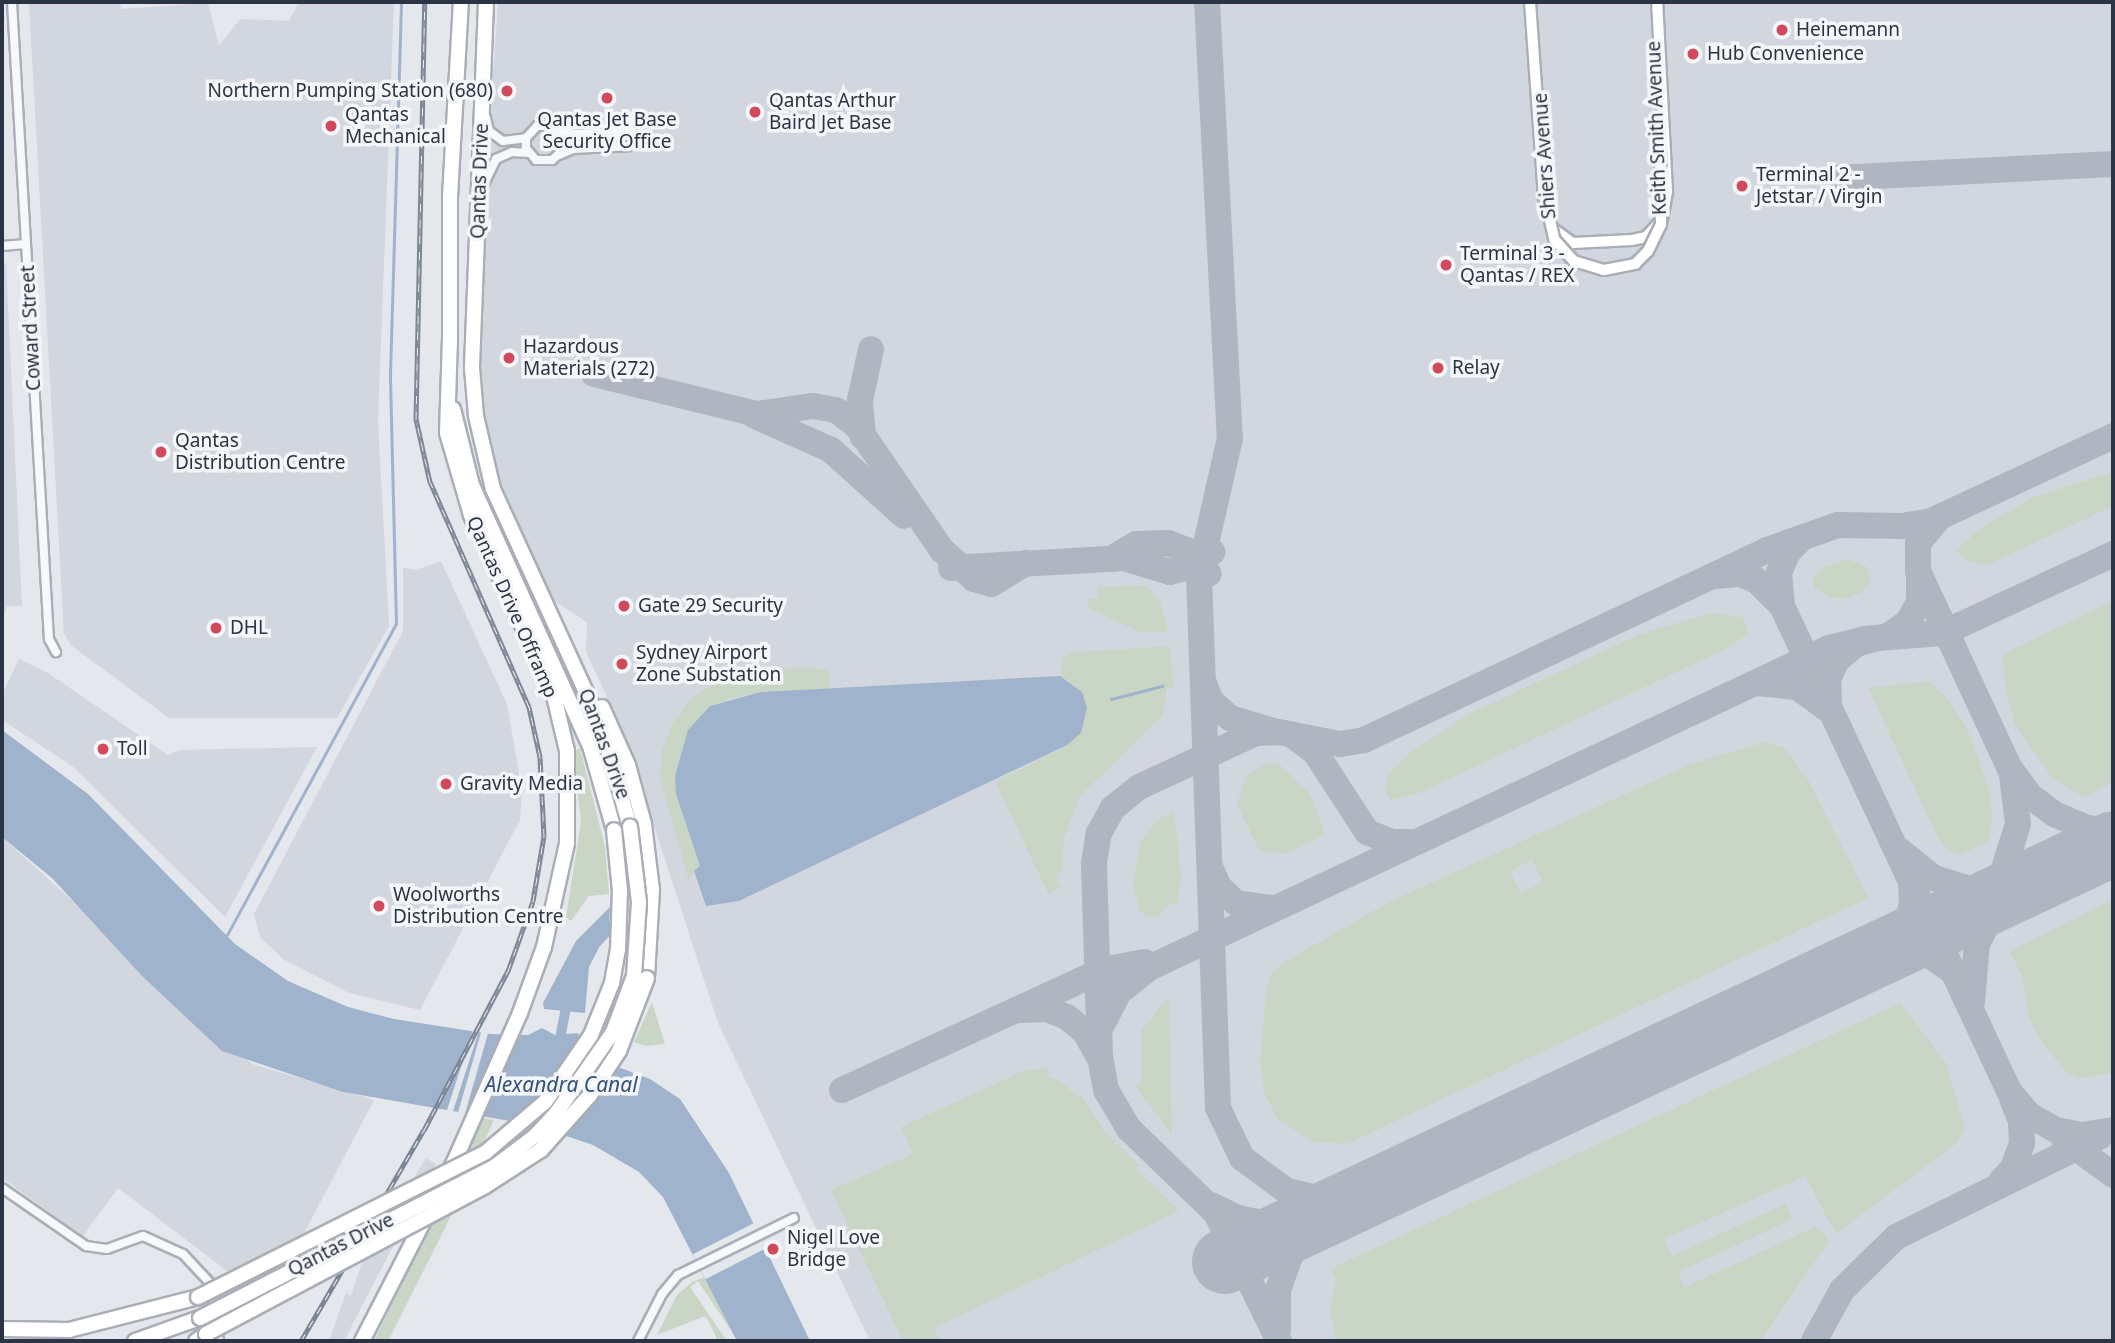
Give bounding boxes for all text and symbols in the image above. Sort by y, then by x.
place label: Heinemann [1796,19,1900,41]
marker: Heinemann [1774,22,1790,38]
street label: Keith Smith Avenue [1643,41,1671,215]
place label: Hub Convenience [1707,43,1864,65]
marker: Hub Convenience [1685,46,1701,62]
place label: Northern Pumping Station (680) [208,80,493,102]
marker: Northern Pumping Station (680) [499,83,515,99]
marker: Qantas Jet Base Security Office [599,90,615,106]
place label: Qantas Arthur Baird Jet Base [769,90,896,134]
street label: Shiers Avenue [1529,92,1561,220]
place label: Qantas Mechanical [345,104,446,148]
marker: Qantas Arthur Baird Jet Base [747,104,763,120]
place label: Qantas Jet Base Security Office [537,109,677,153]
marker: Qantas Mechanical [323,118,339,134]
street label: Qantas Drive [467,123,493,239]
place label: Terminal 2 - Jetstar / Virgin [1756,164,1882,208]
marker: Terminal 2 - Jetstar / Virgin [1734,178,1750,194]
place label: Terminal 3 - Qantas / REX [1460,243,1574,287]
marker: Terminal 3 - Qantas / REX [1438,257,1454,273]
street label: Coward Street [16,265,46,391]
place label: Hazardous Materials (272) [523,336,655,380]
marker: Hazardous Materials (272) [501,350,517,366]
place label: Relay [1452,357,1500,379]
marker: Relay [1430,360,1446,376]
place label: Qantas Distribution Centre [175,430,345,474]
marker: Qantas Distribution Centre [153,444,169,460]
street label: Qantas Drive Offramp [462,513,562,701]
place label: Gate 29 Security [638,595,783,617]
marker: Gate 29 Security [616,598,632,614]
place label: DHL [230,617,268,639]
marker: DHL [208,620,224,636]
place label: Sydney Airport Zone Substation [636,642,781,686]
marker: Sydney Airport Zone Substation [614,656,630,672]
street label: Qantas Drive [573,686,635,802]
place label: Toll [117,738,148,760]
marker: Toll [95,741,111,757]
place label: Gravity Media [460,773,583,795]
marker: Gravity Media [438,776,454,792]
place label: Woolworths Distribution Centre [393,884,563,928]
marker: Woolworths Distribution Centre [371,898,387,914]
water label: Alexandra Canal [484,1071,638,1097]
street label: Qantas Drive [284,1209,398,1281]
place label: Nigel Love Bridge [787,1227,880,1271]
marker: Nigel Love Bridge [765,1241,781,1257]

